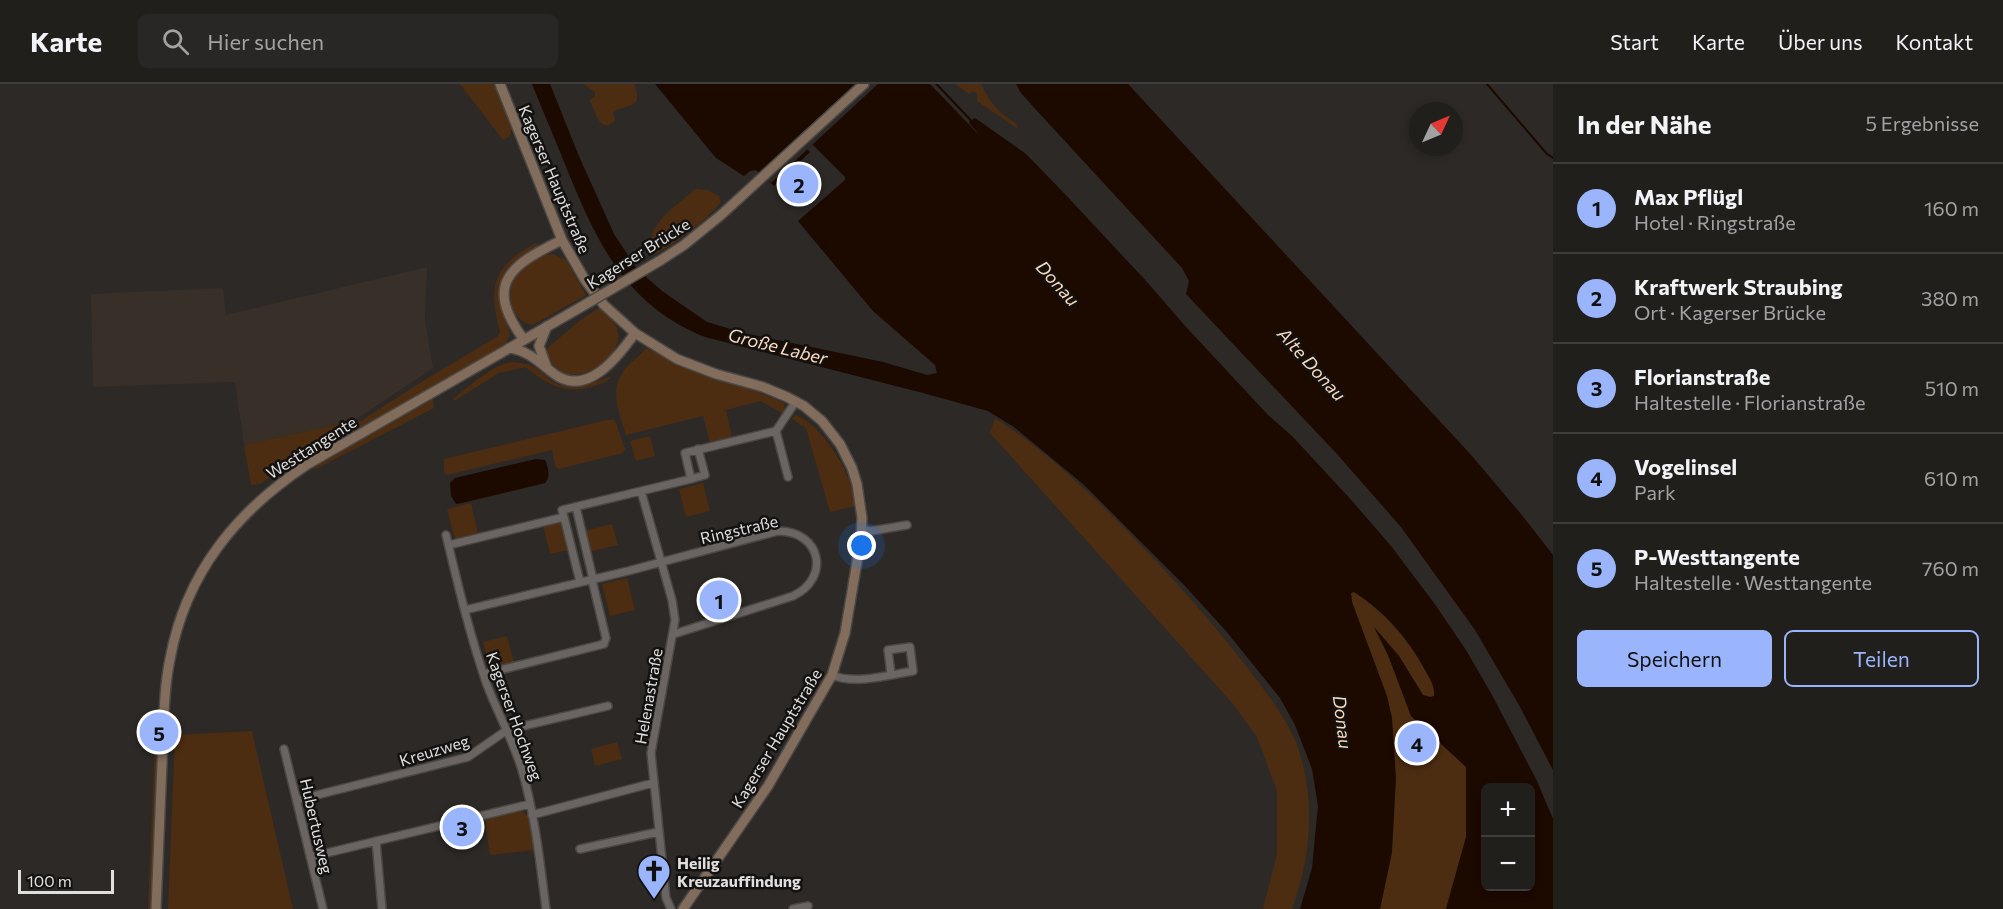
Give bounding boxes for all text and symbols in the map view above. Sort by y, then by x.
search box [138,14,558,68]
text: Karte [30,24,102,58]
icon: search [159,25,192,58]
text: Hier suchen [207,28,324,55]
text: Start [1610,29,1659,54]
text: Karte [1692,29,1745,54]
text: Über uns [1778,29,1862,54]
text: Kontakt [1895,29,1973,54]
street label: Kagerser Hauptstraße [515,102,595,256]
north arrow [1409,102,1463,156]
text: In der Nähe [1577,108,1712,139]
text: 5 Ergebnisse [1865,111,1979,135]
pin: 2 [780,162,818,206]
text: Max Pflügl [1634,183,1743,210]
text: 1 [1592,196,1601,220]
text: 160 m [1924,196,1979,220]
text: Hotel · Ringstraße [1634,210,1796,234]
street label: Kagerser Brücke [583,214,693,292]
water label: Donau [1032,256,1084,310]
text: Kraftwerk Straubing [1634,273,1843,300]
text: 2 [1591,286,1602,310]
text: 380 m [1921,286,1979,310]
text: Ort · Kagerser Brücke [1634,300,1826,324]
water label: Alte Donau [1273,322,1351,405]
water label: Große Laber [726,323,831,369]
text: Florianstraße [1634,363,1770,390]
text: 3 [1591,376,1602,400]
text: 510 m [1925,376,1979,400]
text: Haltestelle · Florianstraße [1634,390,1866,414]
street label: Westtangente [262,412,360,482]
text: Vogelinsel [1634,453,1737,480]
text: 4 [1590,466,1603,490]
text: 610 m [1924,466,1979,490]
text: Park [1634,480,1676,504]
street label: Ringstraße [698,511,780,547]
your location [847,531,876,560]
text: P-Westtangente [1634,543,1800,570]
text: 5 [1591,556,1602,580]
text: 760 m [1922,556,1979,580]
text: Haltestelle · Westtangente [1634,570,1872,594]
pin: 1 [700,578,738,622]
button: Speichern [1577,630,1772,687]
button: Teilen [1784,630,1979,687]
street label: Helenastraße [630,647,666,745]
street label: Kagerser Hochweg [483,649,547,783]
street label: Kagerser Hauptstraße [727,665,825,811]
water label: Donau [1329,694,1357,750]
pin: 5 [140,710,178,754]
pin: 4 [1398,720,1436,766]
street label: Kreuzweg [397,730,471,770]
street label: Hubertusweg [297,776,337,876]
map controls [1481,783,1535,891]
button: + [1481,783,1535,837]
pin: 3 [442,804,482,850]
button: − [1481,837,1535,891]
church icon: Heilig Kreuzauffindung [636,853,672,900]
place label: Heilig Kreuzauffindung [677,853,801,890]
scale bar [18,867,114,894]
text: 100 m [27,871,72,890]

